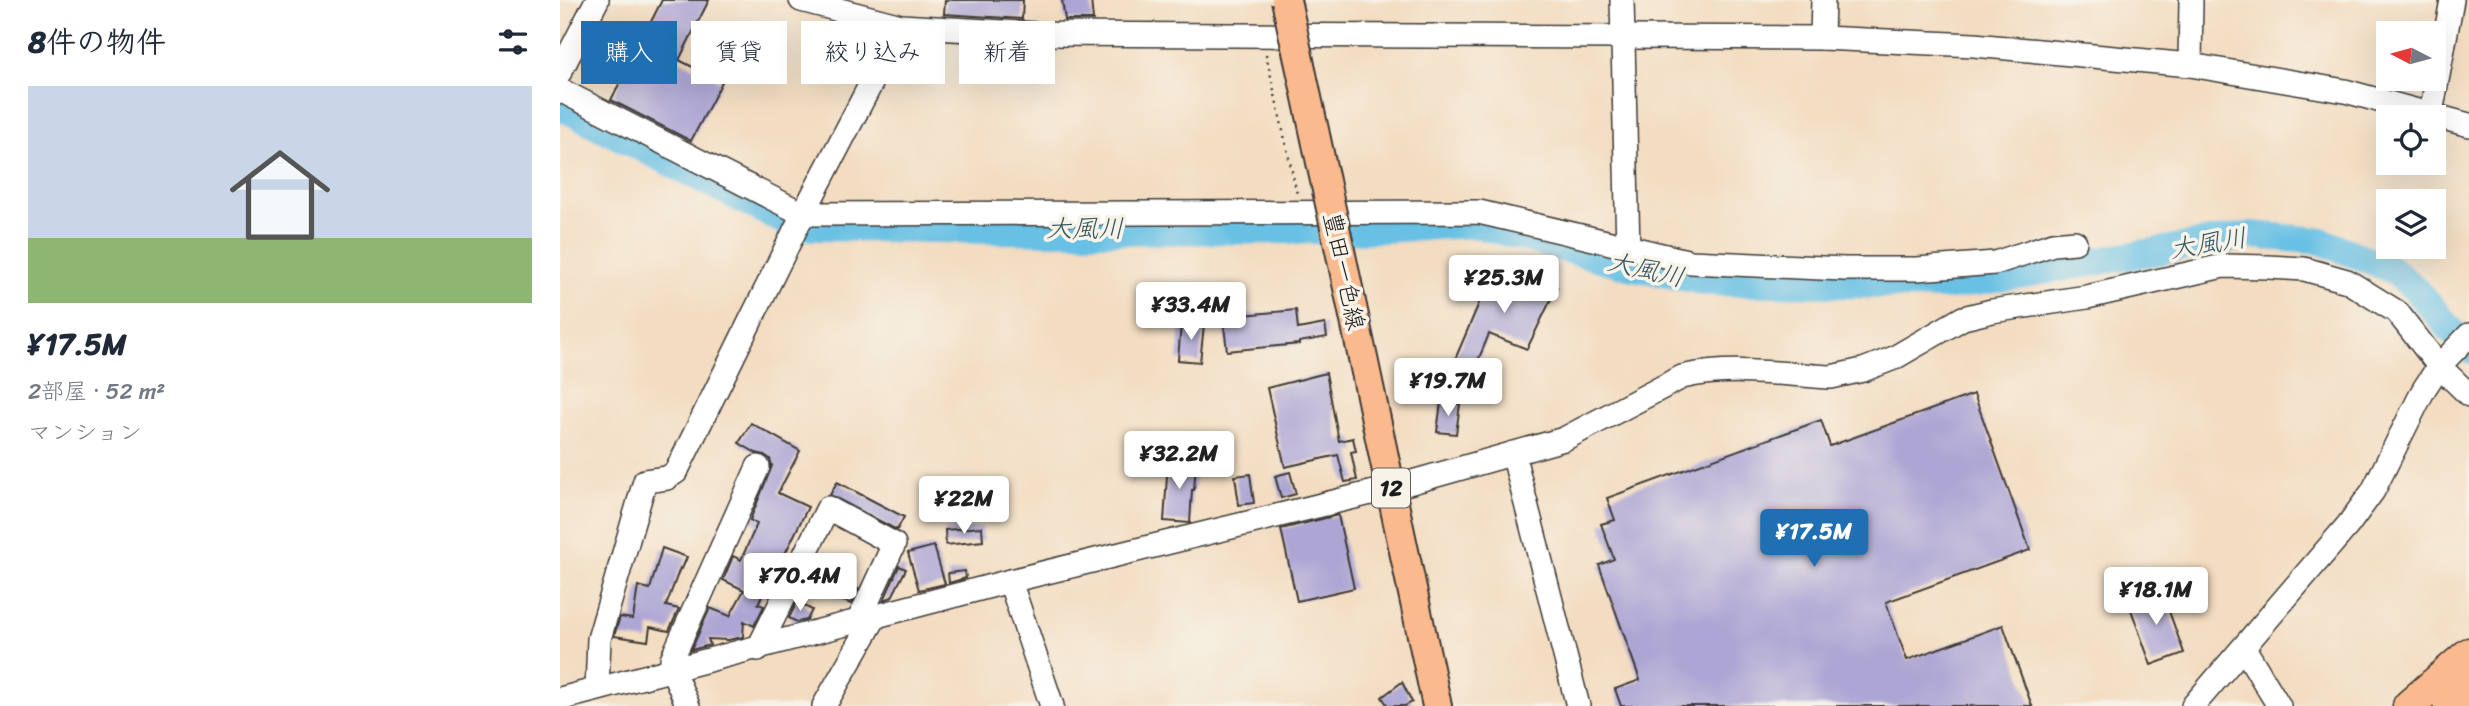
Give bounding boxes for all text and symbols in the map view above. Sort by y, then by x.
text: 8件の物件 [28,15,166,69]
chip: 購入 [581,21,677,84]
chip: 賃貸 [691,21,787,84]
chip: 絞り込み [801,21,945,84]
chip: 新着 [959,21,1055,84]
north arrow [2376,21,2446,91]
map controls [2376,21,2446,259]
icon: filters [494,23,532,61]
button: locate [2376,105,2446,175]
icon: home [217,132,343,258]
button: layers [2376,189,2446,259]
water label: 大風川 [1046,205,1124,251]
street label: 豊田一色線 [1311,208,1377,334]
water label: 大風川 [2166,214,2250,272]
water label: 大風川 [1603,238,1689,300]
pin: ¥25.3M [1447,256,1561,315]
text: ¥25.3M [1465,257,1543,298]
pin: ¥33.4M [1134,282,1248,342]
text: ¥33.4M [1152,284,1230,325]
text: ¥17.5M [28,317,127,371]
pin: ¥19.7M [1391,358,1505,418]
text: ¥19.7M [1410,360,1486,401]
text: 2部屋 · 52 m² [28,371,165,412]
text: マンション [28,412,142,453]
pin: ¥32.2M [1122,432,1236,491]
text: ¥32.2M [1140,433,1218,474]
road number: 12 [1372,468,1410,508]
pin: ¥22M [923,476,1005,536]
text: ¥22M [935,478,993,519]
pin: ¥17.5M [1757,510,1871,569]
text: ¥17.5M [1776,511,1852,552]
pin: ¥70.4M [743,554,857,613]
text: ¥70.4M [760,555,840,596]
pin: ¥18.1M [2099,568,2213,627]
text: ¥18.1M [2120,569,2192,610]

